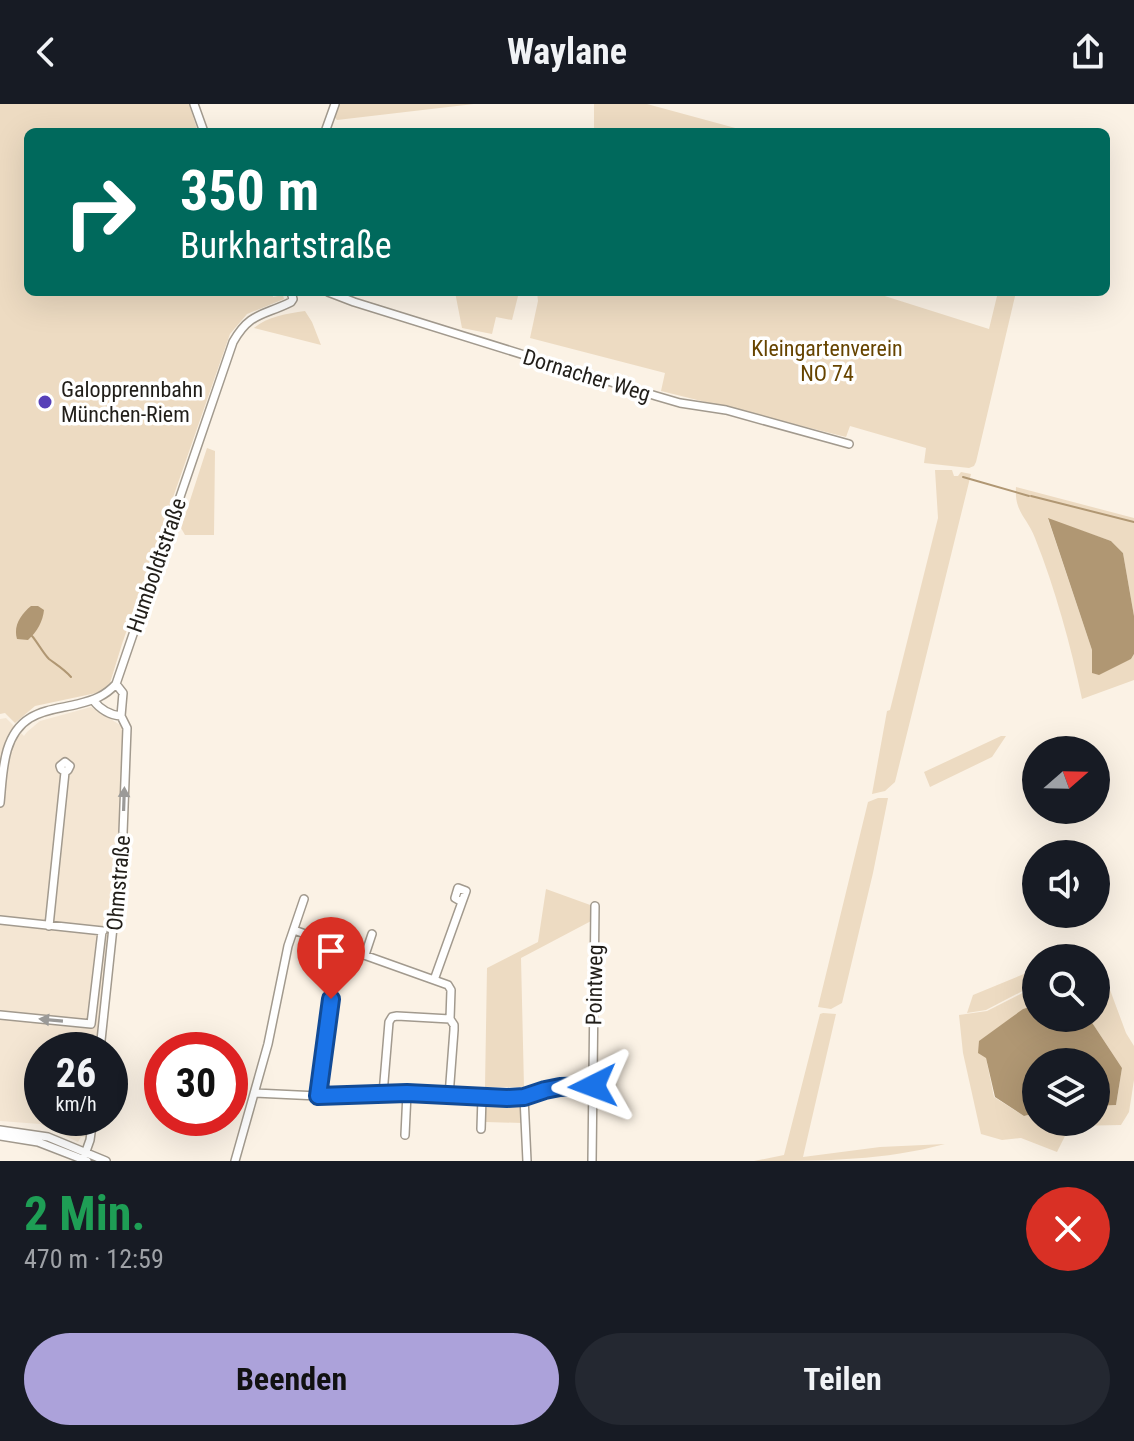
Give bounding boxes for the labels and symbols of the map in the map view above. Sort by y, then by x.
park label: Kleingartenverein NO 74 [751,336,903,386]
street label: Dornacher Weg [520,344,654,407]
place label: Galopprennbahn München-Riem [61,377,203,427]
marker: Galopprennbahn München-Riem [36,393,54,411]
street label: Humboldtstraße [122,495,191,636]
north arrow [1022,736,1110,824]
one-way arrow [117,786,130,811]
street label: Ohmstraße [102,834,135,932]
pin [297,917,365,999]
street label: Pointweg [581,944,608,1026]
one-way arrow [38,1014,63,1027]
speed limit sign: 30 [144,1032,248,1136]
position arrow [551,1044,635,1128]

